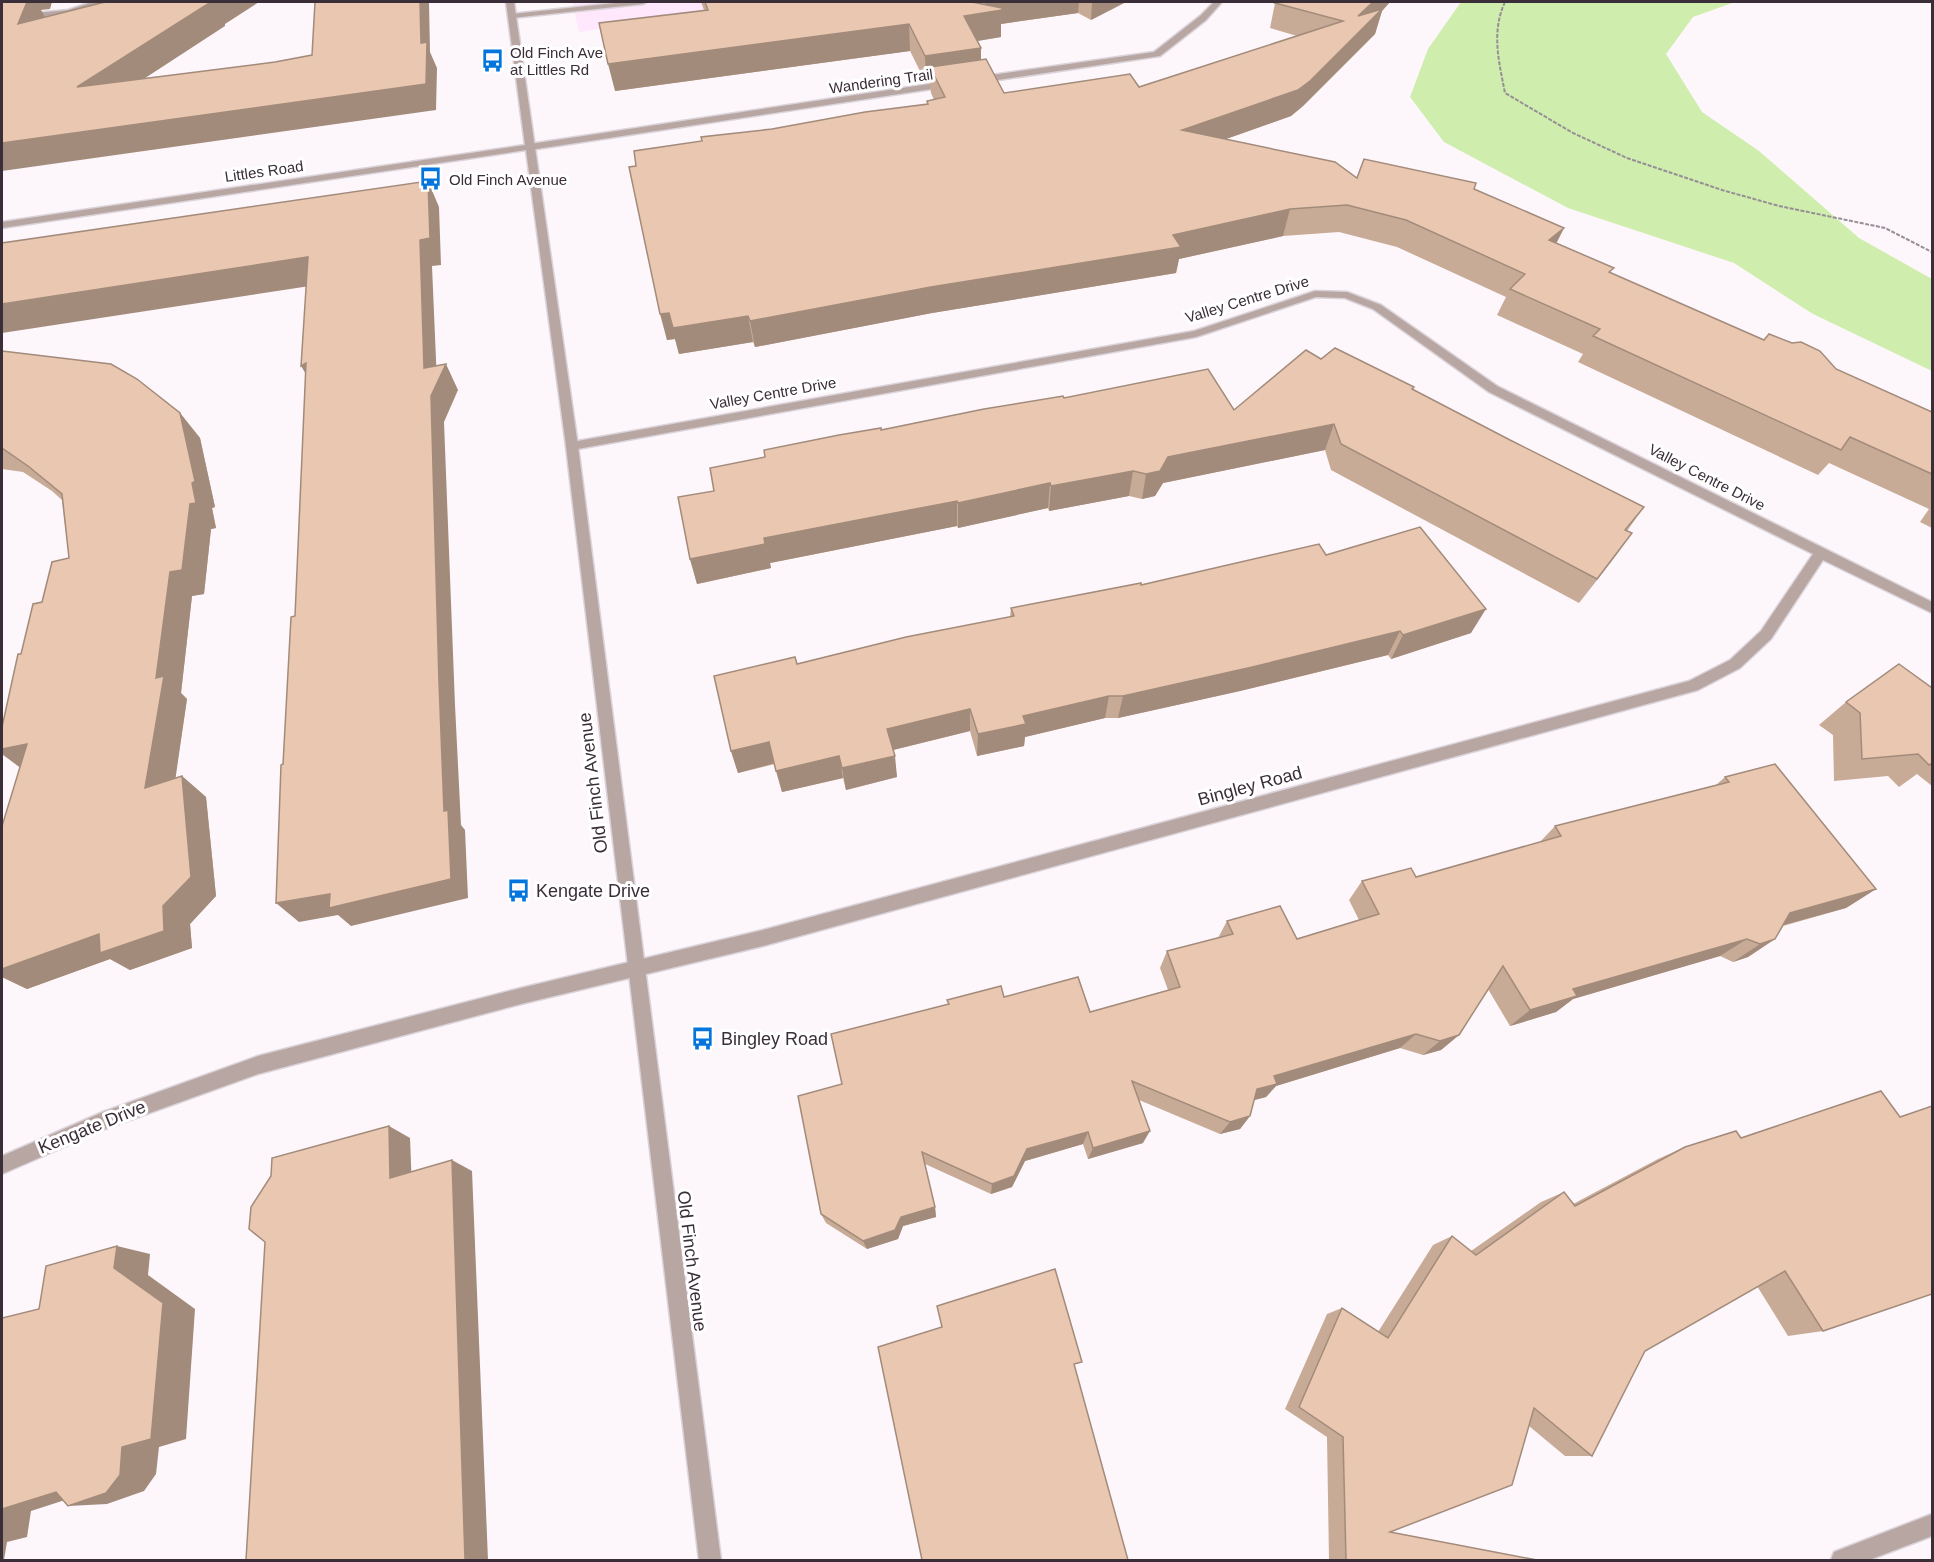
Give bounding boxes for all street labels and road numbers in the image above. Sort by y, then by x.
street label: Wandering Trail [828,65,934,97]
street label: Littles Road [224,157,304,185]
street label: Valley Centre Drive [1183,272,1311,326]
street label: Valley Centre Drive [708,374,838,412]
street label: Valley Centre Drive [1646,440,1768,514]
street label: Old Finch Avenue [574,711,612,855]
street label: Bingley Road [1196,762,1304,810]
street label: Kengate Drive [35,1096,149,1158]
street label: Old Finch Avenue [673,1189,711,1333]

